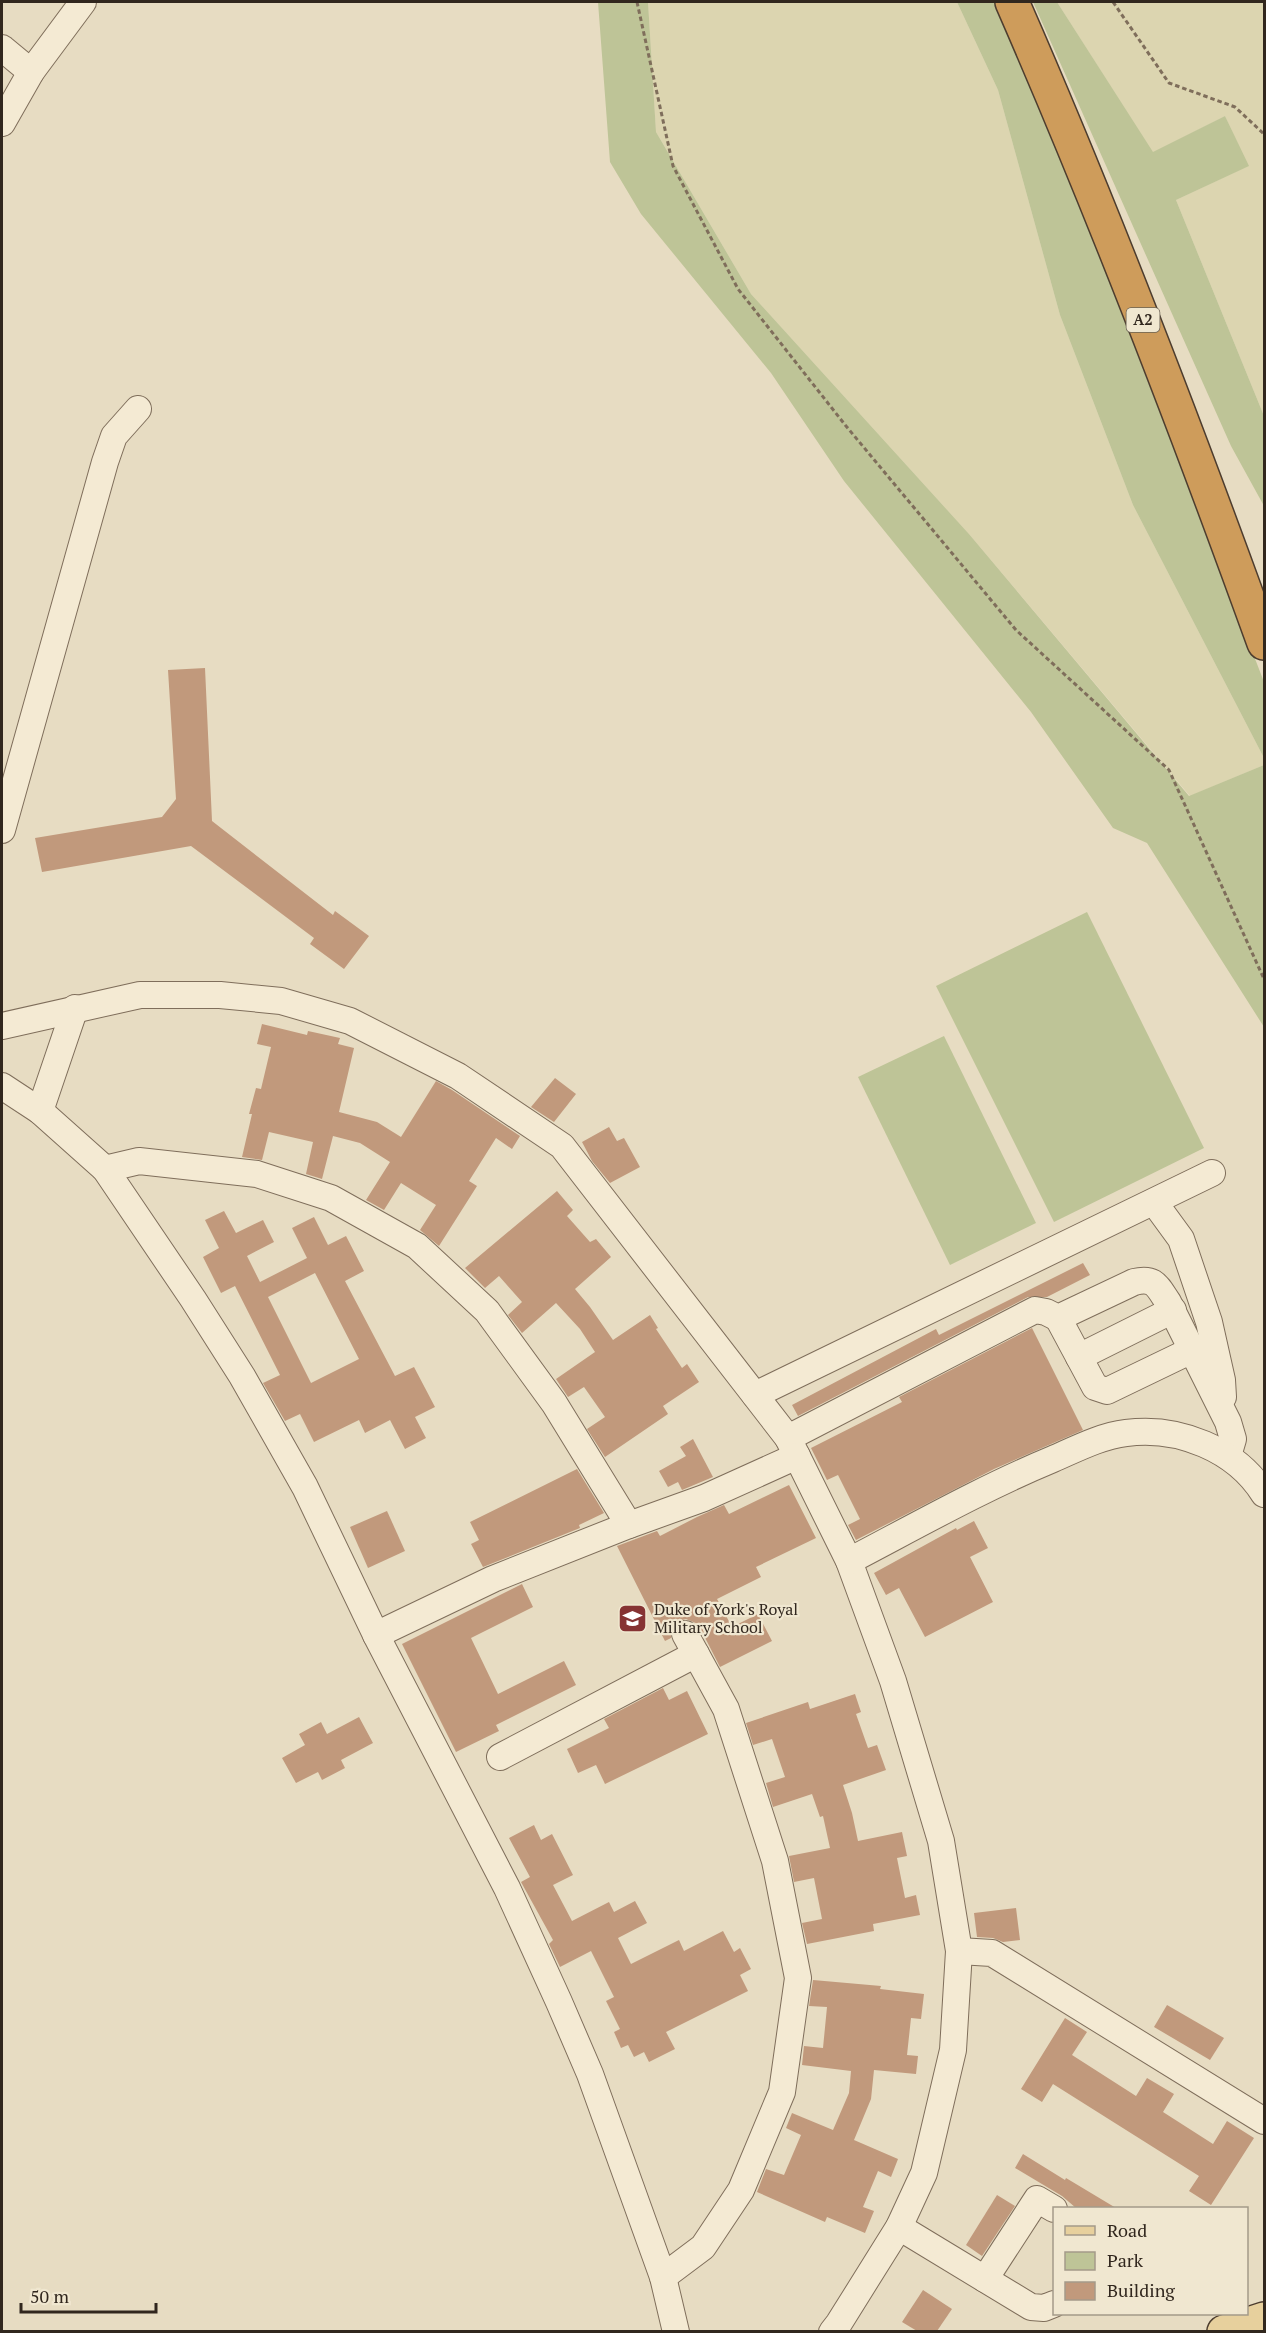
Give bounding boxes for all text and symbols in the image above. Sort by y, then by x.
road number: A2 [1126,308,1160,332]
place label: Duke of York's Royal Military School [654,1598,798,1638]
school or university icon: Duke of York's Royal Military School [617,1602,649,1634]
legend [1053,2207,1248,2315]
text: Road [1107,2218,1147,2242]
text: Park [1107,2248,1144,2272]
scale bar [21,2276,156,2314]
text: Building [1107,2278,1175,2302]
text: 50 m [30,2284,70,2308]

